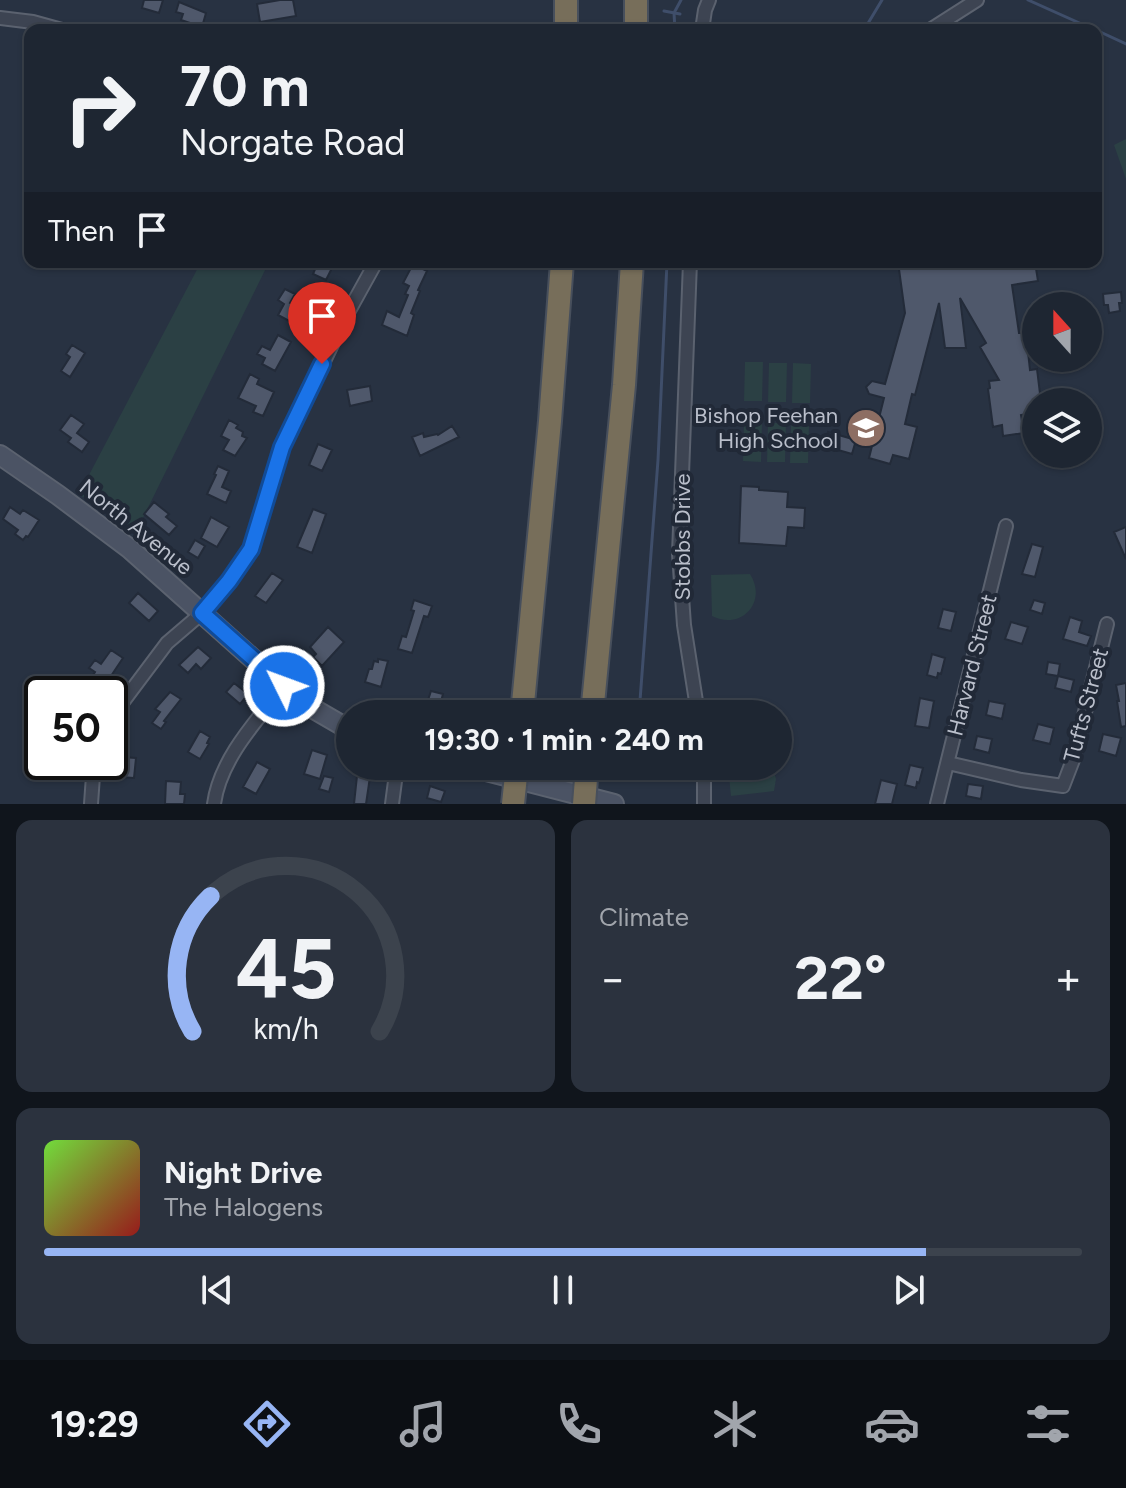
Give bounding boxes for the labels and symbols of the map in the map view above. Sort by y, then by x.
pin [288,282,356,364]
north arrow [1022,292,1102,372]
place label: Bishop Feehan High School [694,402,838,454]
school or university icon: Bishop Feehan High School [845,407,887,449]
street label: North Avenue [74,473,198,581]
street label: Stobbs Drive [669,474,696,600]
street label: Harvard Street [941,591,1003,739]
position arrow [242,644,326,728]
street label: Tufts Street [1058,645,1114,765]
speed limit sign: 50 [24,676,128,780]

